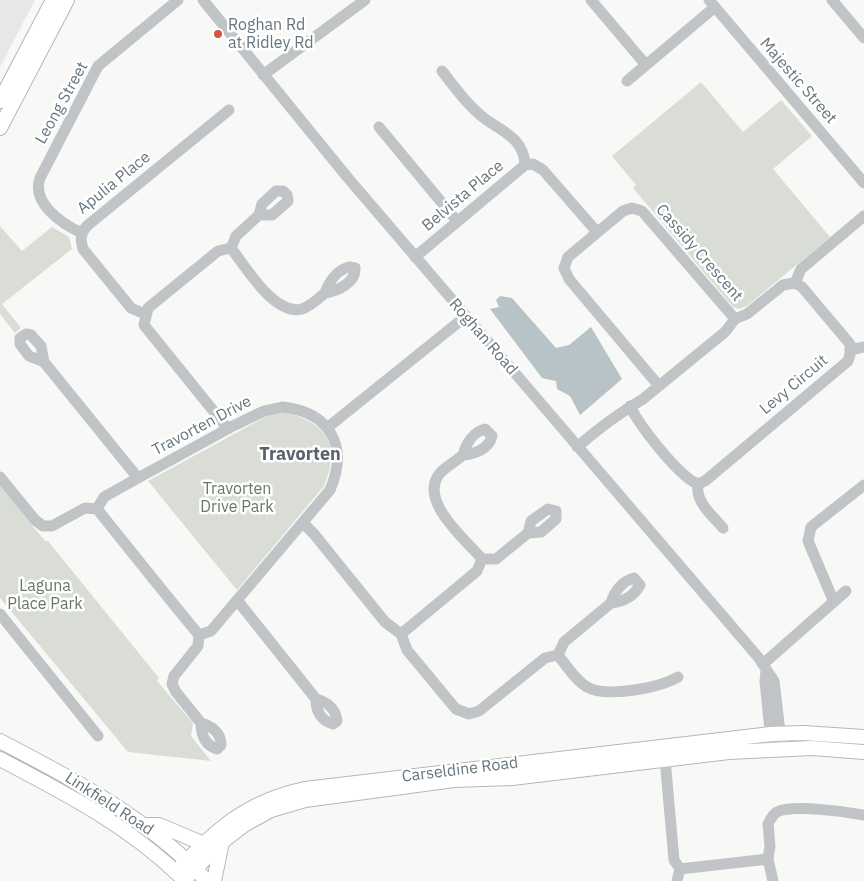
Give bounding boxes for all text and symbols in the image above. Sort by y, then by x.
place label: Roghan Rd at Ridley Rd [228,15,314,53]
marker: Roghan Rd at Ridley Rd [212,28,224,40]
street label: Majestic Street [756,34,840,128]
street label: Leong Street [32,59,92,147]
street label: Apulia Place [74,148,154,218]
street label: Belvista Place [418,156,508,236]
street label: Cassidy Crescent [651,200,747,306]
street label: Roghan Road [445,295,521,379]
street label: Levy Circuit [756,351,832,419]
street label: Travorten Drive [149,392,255,460]
district label: Travorten [259,444,341,466]
park label: Travorten Drive Park [200,479,274,517]
park label: Laguna Place Park [7,576,83,614]
street label: Carseldine Road [401,753,519,787]
street label: Linkfield Road [61,768,157,840]

